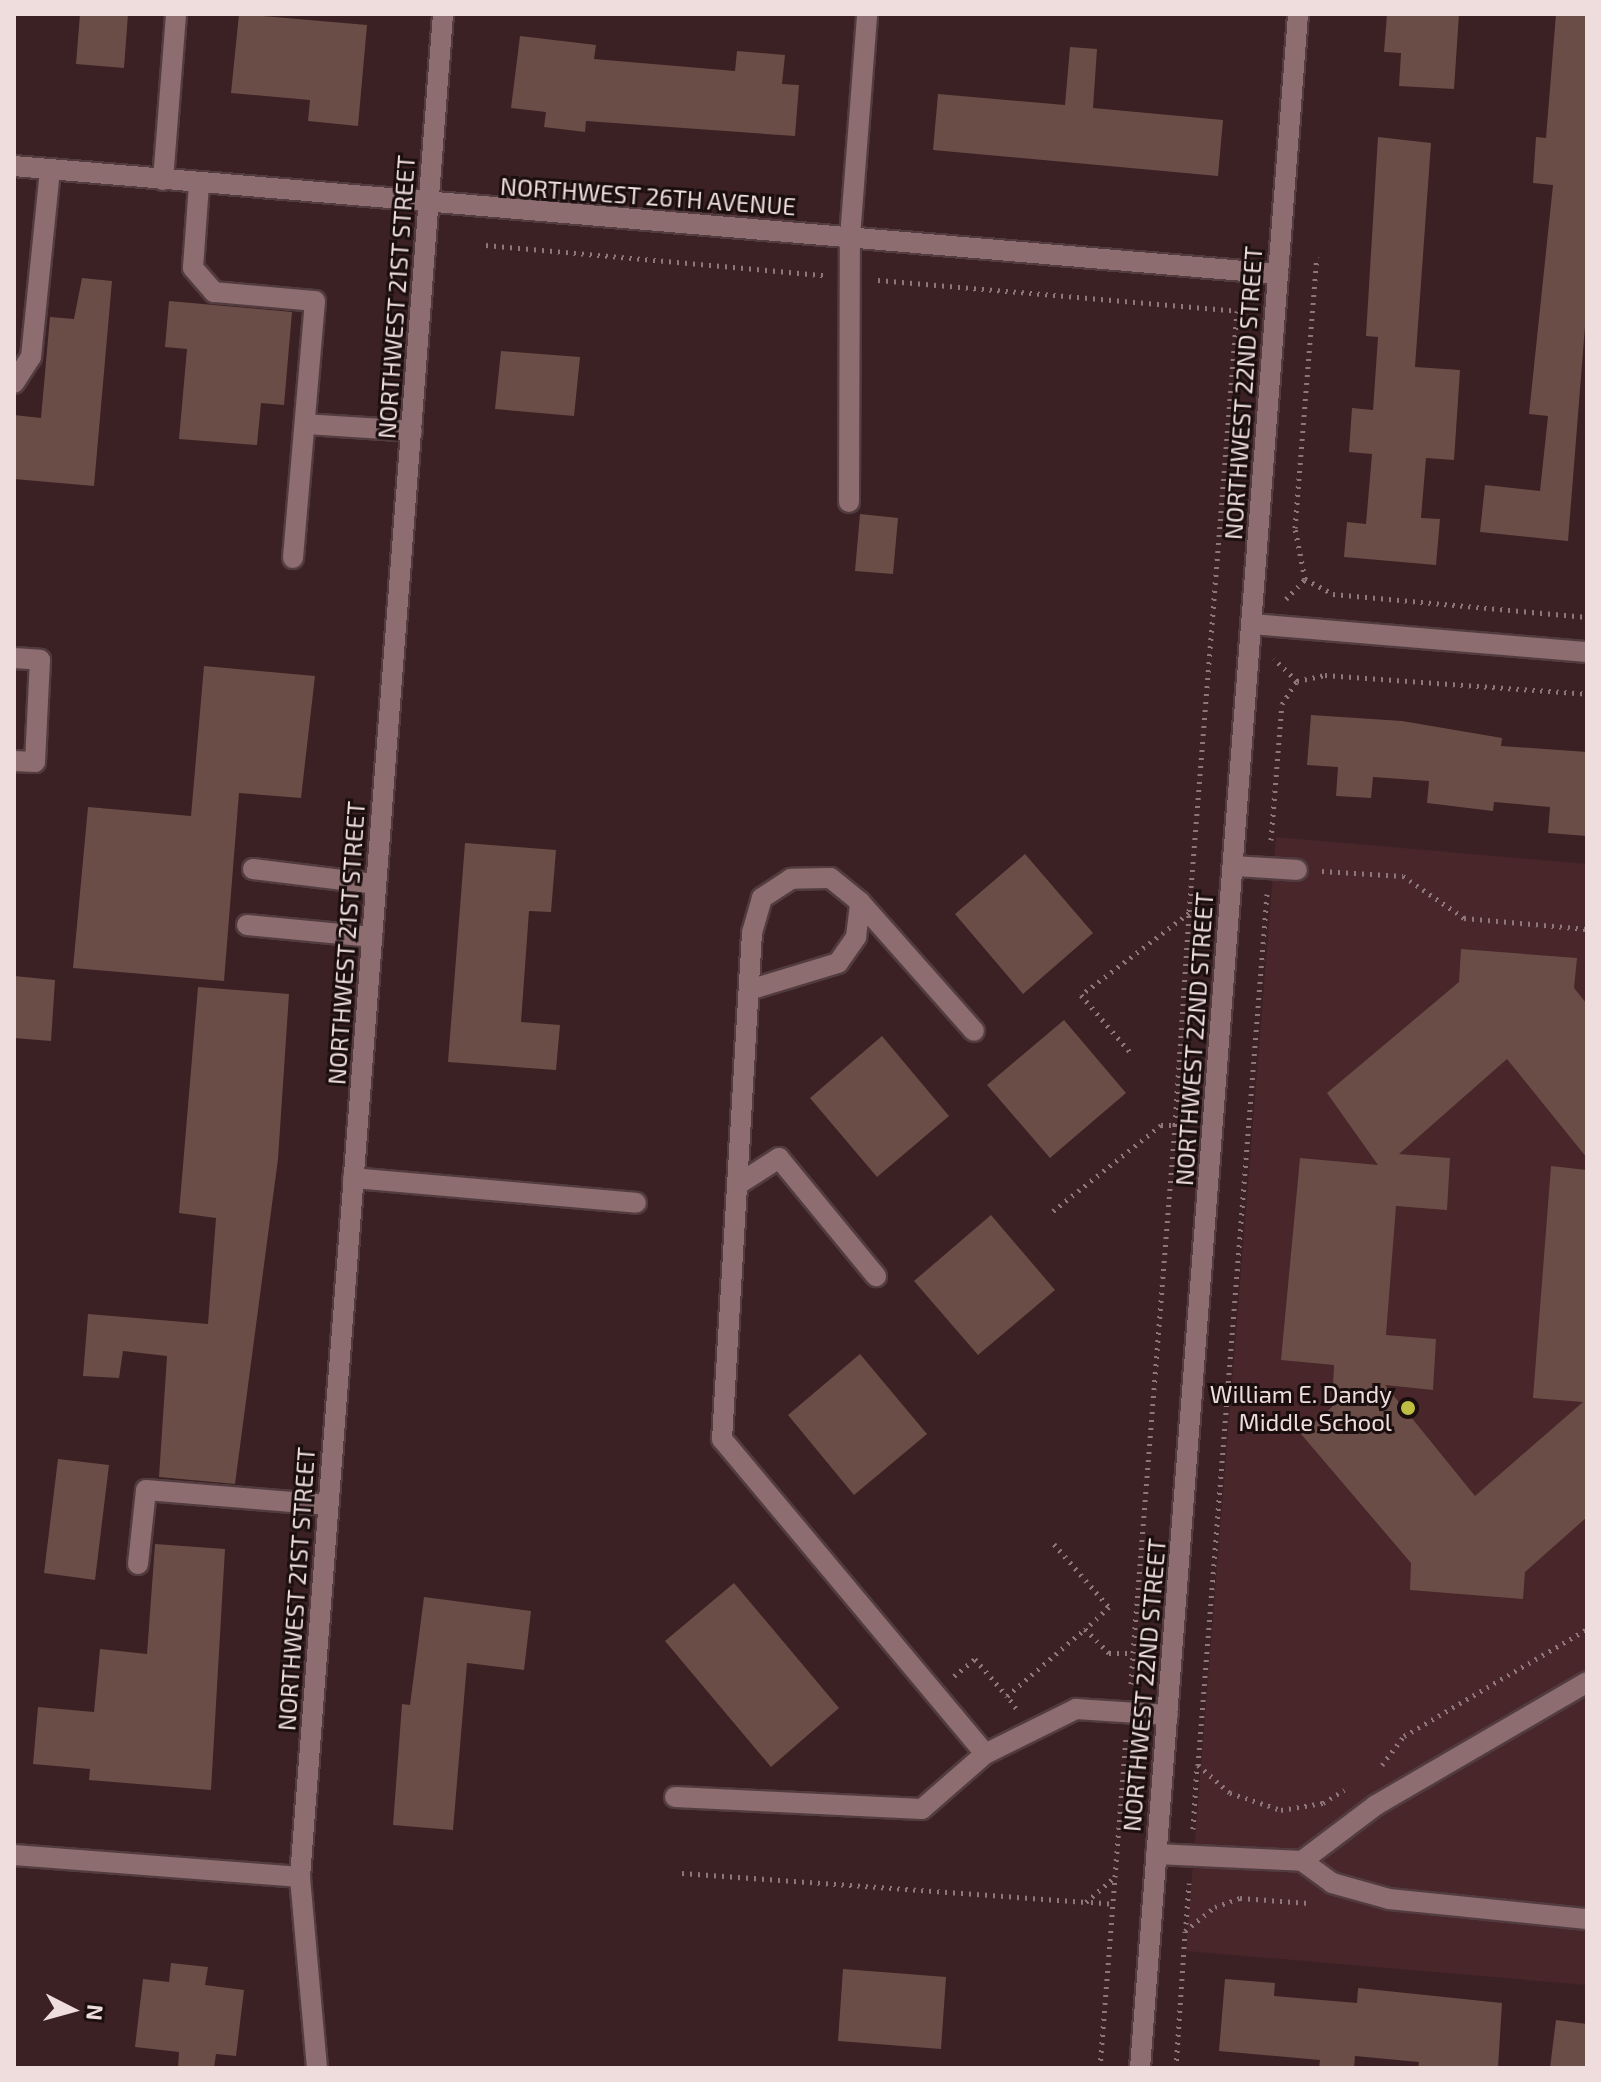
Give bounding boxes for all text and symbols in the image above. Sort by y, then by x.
street label: NORTHWEST 21ST STREET [372,154,420,440]
street label: NORTHWEST 26TH AVENUE [499,171,797,221]
street label: NORTHWEST 22ND STREET [1218,245,1268,541]
street label: NORTHWEST 21ST STREET [322,800,370,1086]
street label: NORTHWEST 22ND STREET [1169,891,1219,1187]
place label: William E. Dandy Middle School [1210,1380,1392,1436]
marker: William E. Dandy Middle School [1399,1399,1417,1417]
street label: NORTHWEST 21ST STREET [272,1446,320,1732]
street label: NORTHWEST 22ND STREET [1117,1537,1171,1833]
north arrow [32,1970,112,2050]
text: N [82,2003,110,2022]

